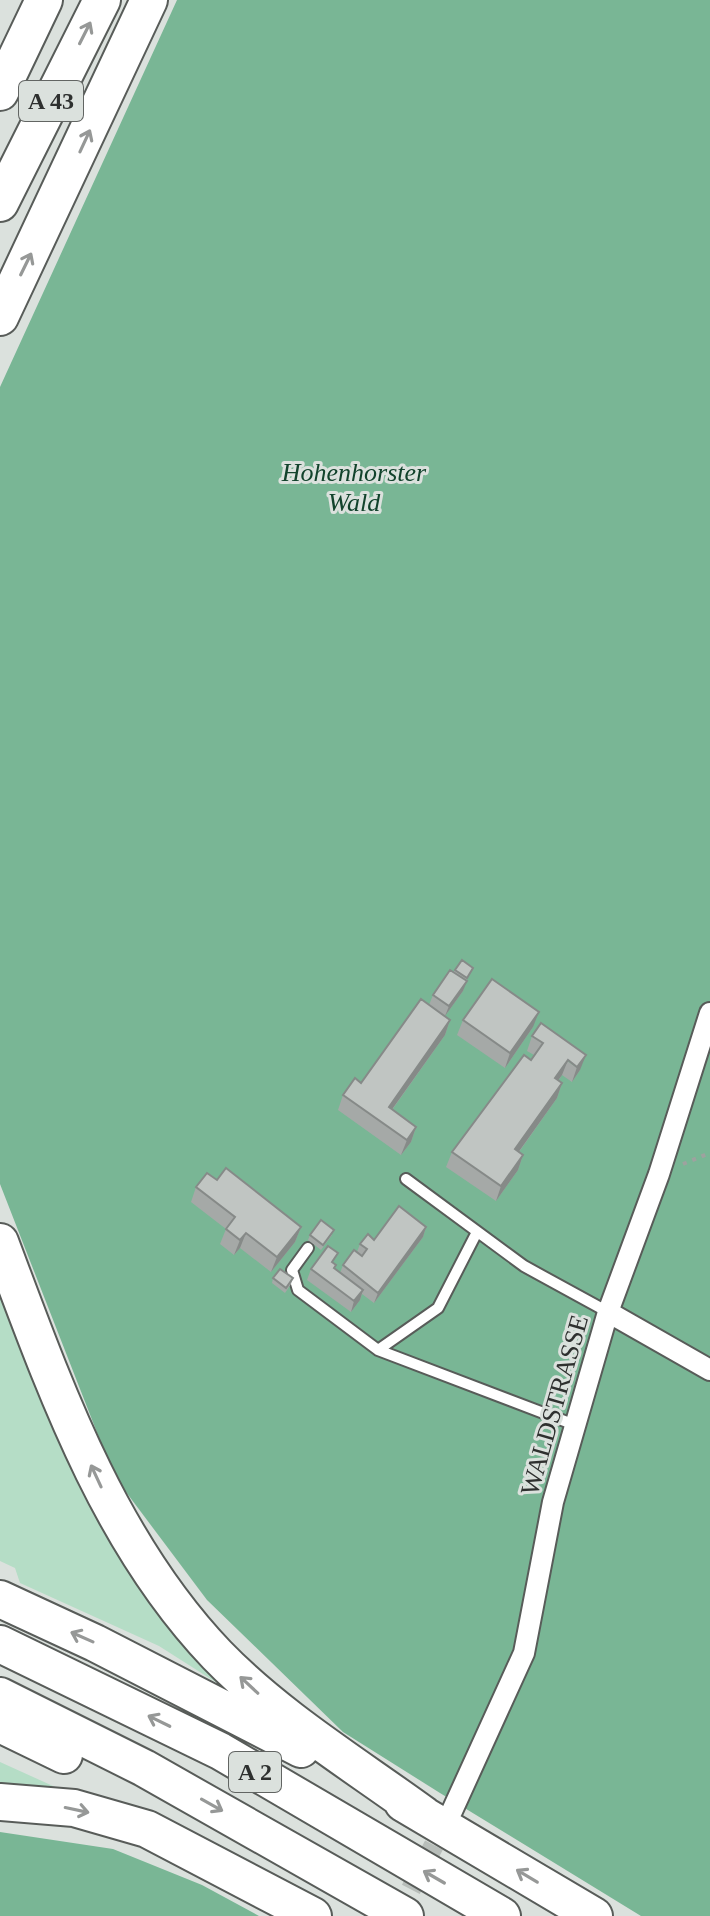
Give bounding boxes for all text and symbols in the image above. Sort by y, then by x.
one-way arrow [78,22,94,46]
road number: A 43 [19,81,83,121]
one-way arrow [78,129,93,153]
one-way arrow [19,253,34,277]
park label: Hohenhorster Wald [281,458,427,517]
street label: WALDSTRASSE [515,1312,594,1499]
one-way arrow [88,1465,103,1489]
one-way arrow [70,1628,94,1643]
one-way arrow [239,1675,259,1694]
one-way arrow [148,1713,172,1728]
road number: A 2 [229,1752,281,1792]
one-way arrow [200,1798,223,1814]
one-way arrow [64,1803,90,1818]
one-way arrow [423,1868,446,1884]
one-way arrow [516,1868,539,1884]

